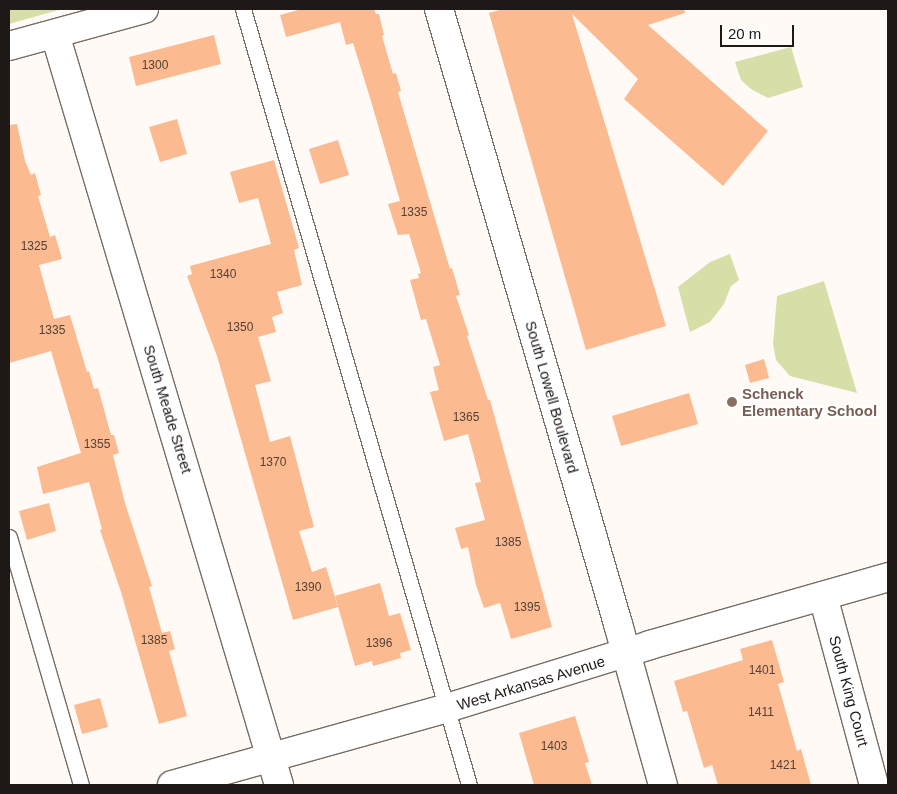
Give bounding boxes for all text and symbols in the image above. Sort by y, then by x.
scale bar [722,15,796,47]
text: 20 m [728,25,761,42]
house number: 1300 [142,59,168,73]
house number: 1335 [401,206,427,220]
house number: 1325 [21,240,47,254]
house number: 1340 [210,268,236,282]
street label: South Lowell Boulevard [522,319,582,475]
house number: 1350 [227,321,253,335]
house number: 1335 [39,324,65,338]
street label: South Meade Street [140,343,196,475]
place label: Schenck Elementary School [742,384,877,419]
marker: Schenck Elementary School [726,396,738,408]
house number: 1365 [453,411,479,425]
house number: 1355 [84,438,110,452]
house number: 1370 [260,456,286,470]
house number: 1385 [495,536,521,550]
house number: 1390 [295,581,321,595]
house number: 1395 [514,601,540,615]
street label: South King Court [826,633,872,749]
house number: 1385 [141,634,167,648]
house number: 1396 [366,637,392,651]
street label: West Arkansas Avenue [454,652,608,714]
house number: 1401 [749,664,775,678]
house number: 1411 [748,706,774,720]
house number: 1403 [541,740,567,754]
house number: 1421 [770,759,796,773]

